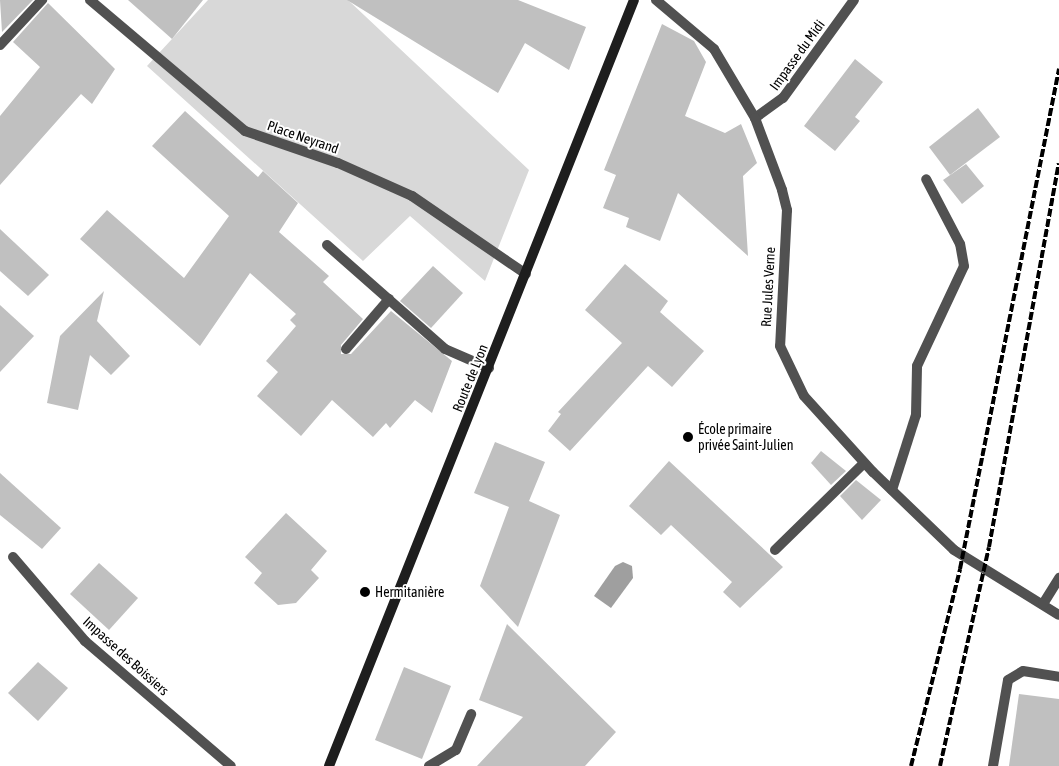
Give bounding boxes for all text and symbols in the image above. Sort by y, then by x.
street label: Impasse du Midi [766,17,828,93]
street label: Place Neyrand [265,117,341,157]
street label: Rue Jules Verne [758,247,778,327]
street label: Route de Lyon [449,342,491,414]
place label: École primaire privée Saint-Julien [698,421,793,454]
marker: École primaire privée Saint-Julien [682,431,694,443]
place label: Hermitanière [375,584,444,600]
marker: Hermitanière [359,586,371,598]
street label: Impasse des Boissiers [80,613,172,699]

